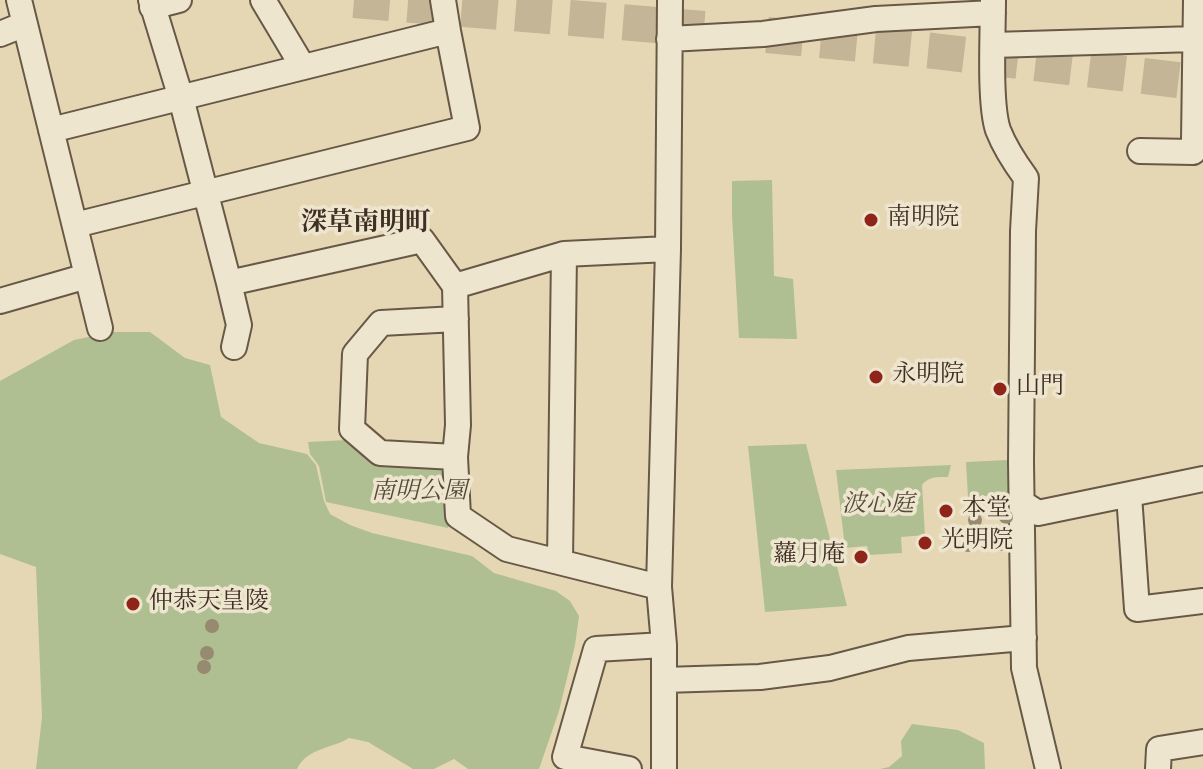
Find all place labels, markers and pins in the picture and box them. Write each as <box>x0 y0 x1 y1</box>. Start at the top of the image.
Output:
place label: 南明院 <box>887 206 959 234</box>
marker: 南明院 <box>862 211 880 229</box>
place label: 永明院 <box>892 363 964 391</box>
marker: 永明院 <box>867 368 885 386</box>
place label: 山門 <box>1016 375 1064 403</box>
marker: 山門 <box>991 380 1009 398</box>
place label: 本堂 <box>962 497 1010 525</box>
marker: 本堂 <box>937 502 955 520</box>
place label: 光明院 <box>941 529 1013 557</box>
marker: 光明院 <box>916 534 934 552</box>
place label: 蘿月庵 <box>773 543 845 571</box>
marker: 蘿月庵 <box>852 548 870 566</box>
place label: 仲恭天皇陵 <box>149 590 269 618</box>
marker: 仲恭天皇陵 <box>124 595 142 613</box>

